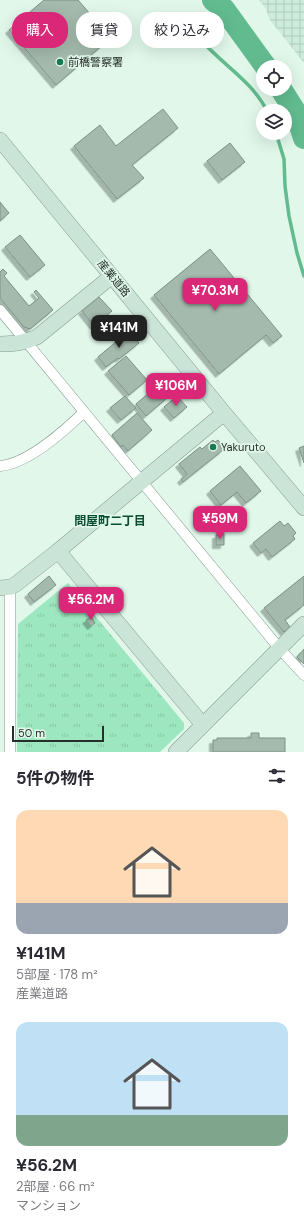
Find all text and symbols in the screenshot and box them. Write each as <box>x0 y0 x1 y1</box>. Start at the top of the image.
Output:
chip: 購入 <box>12 12 68 48</box>
chip: 賃貸 <box>76 12 132 48</box>
chip: 絞り込み <box>140 12 224 48</box>
place label: 前橋警察署 <box>68 55 123 69</box>
marker: 前橋警察署 <box>55 57 65 67</box>
map controls <box>256 60 292 140</box>
button: locate <box>256 60 292 96</box>
button: layers <box>256 104 292 140</box>
street label: 産業道路 <box>95 256 133 300</box>
pin: ¥70.3M <box>182 278 248 312</box>
text: ¥70.3M <box>192 282 238 299</box>
pin: ¥141M <box>91 315 147 349</box>
text: ¥141M <box>100 319 138 336</box>
pin: ¥106M <box>148 373 204 407</box>
text: ¥106M <box>155 377 197 394</box>
place label: Yakuruto <box>221 440 265 454</box>
marker: Yakuruto <box>208 442 218 452</box>
pin: ¥59M <box>196 506 244 540</box>
text: ¥59M <box>202 510 238 527</box>
district label: 問屋町二丁目 <box>74 513 146 529</box>
pin: ¥56.2M <box>58 587 124 621</box>
text: ¥56.2M <box>68 591 114 608</box>
scale bar <box>12 724 104 743</box>
text: 50 m <box>18 726 45 740</box>
icon: filters <box>266 765 288 787</box>
text: 5件の物件 <box>16 767 95 789</box>
icon: home <box>116 836 188 908</box>
text: ¥141M <box>16 942 66 964</box>
text: 5部屋 · 178 m² <box>16 966 97 983</box>
text: 産業道路 <box>16 985 68 1002</box>
icon: home <box>116 1048 188 1120</box>
text: ¥56.2M <box>16 1154 77 1176</box>
text: 2部屋 · 66 m² <box>16 1178 95 1195</box>
text: マンション <box>16 1197 81 1214</box>

